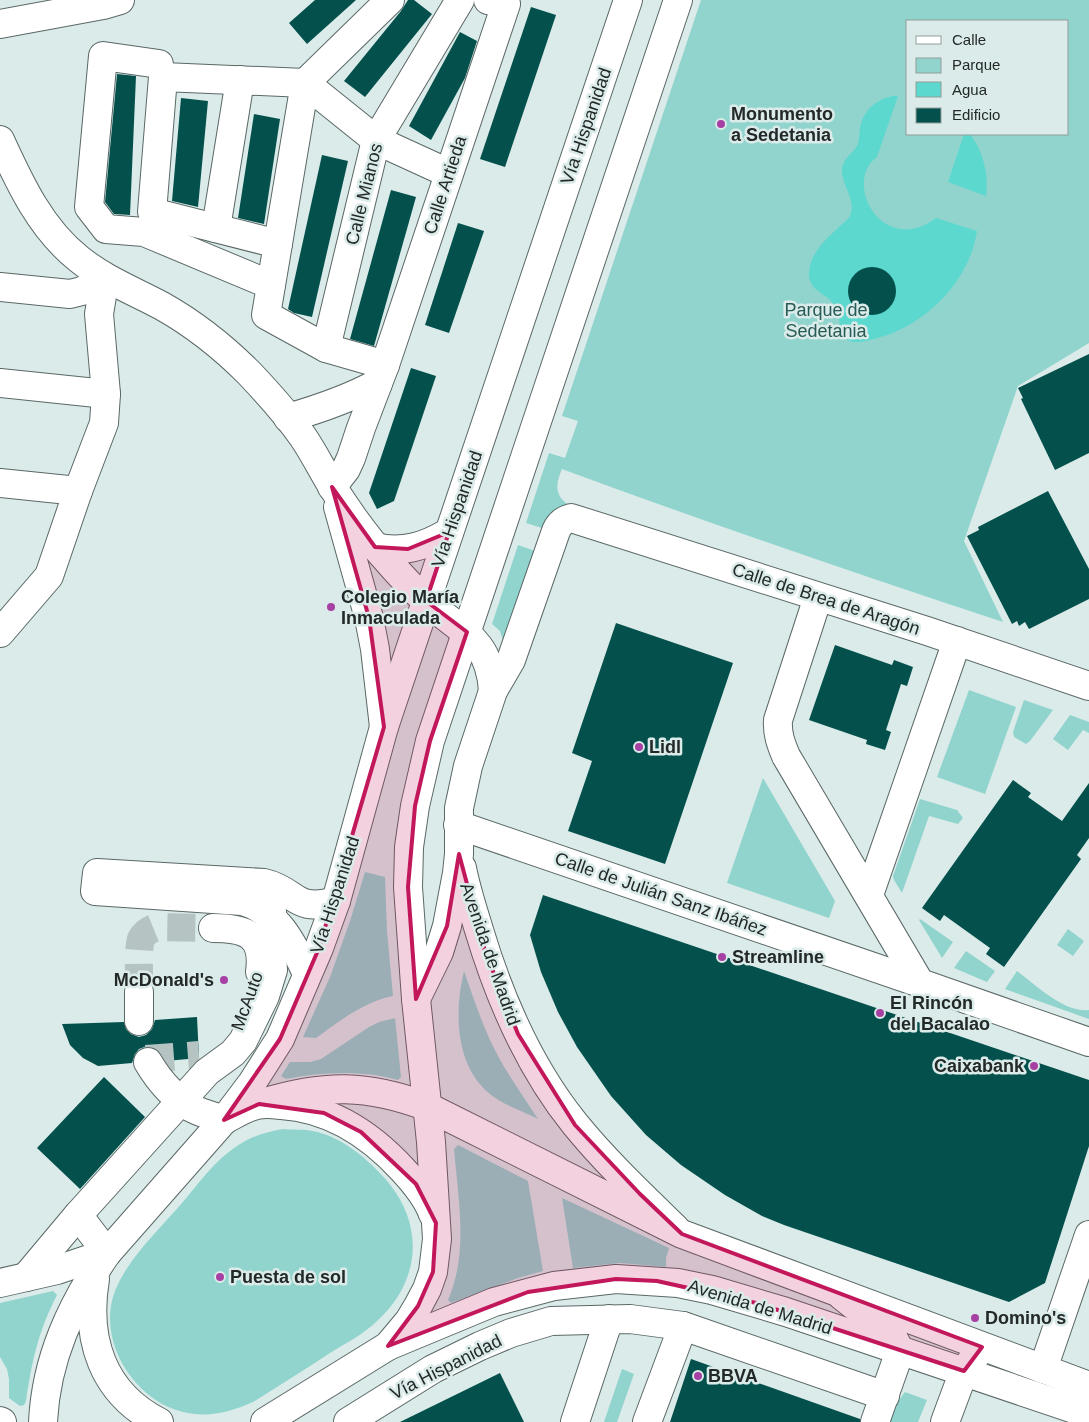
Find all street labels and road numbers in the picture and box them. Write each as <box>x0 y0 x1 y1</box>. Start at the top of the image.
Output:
street label: Vía Hispanidad <box>557 65 615 187</box>
street label: Calle Artieda <box>420 132 471 237</box>
street label: Calle Mianos <box>342 141 386 247</box>
street label: Vía Hispanidad <box>428 448 486 570</box>
street label: Calle de Brea de Aragón <box>730 559 922 639</box>
street label: Vía Hispanidad <box>307 834 363 956</box>
street label: Calle de Julián Sanz Ibáñez <box>552 848 770 940</box>
street label: Avenida de Madrid <box>456 880 524 1028</box>
street label: McAuto <box>227 969 267 1033</box>
street label: Avenida de Madrid <box>685 1276 835 1338</box>
street label: Vía Hispanidad <box>387 1330 505 1404</box>

